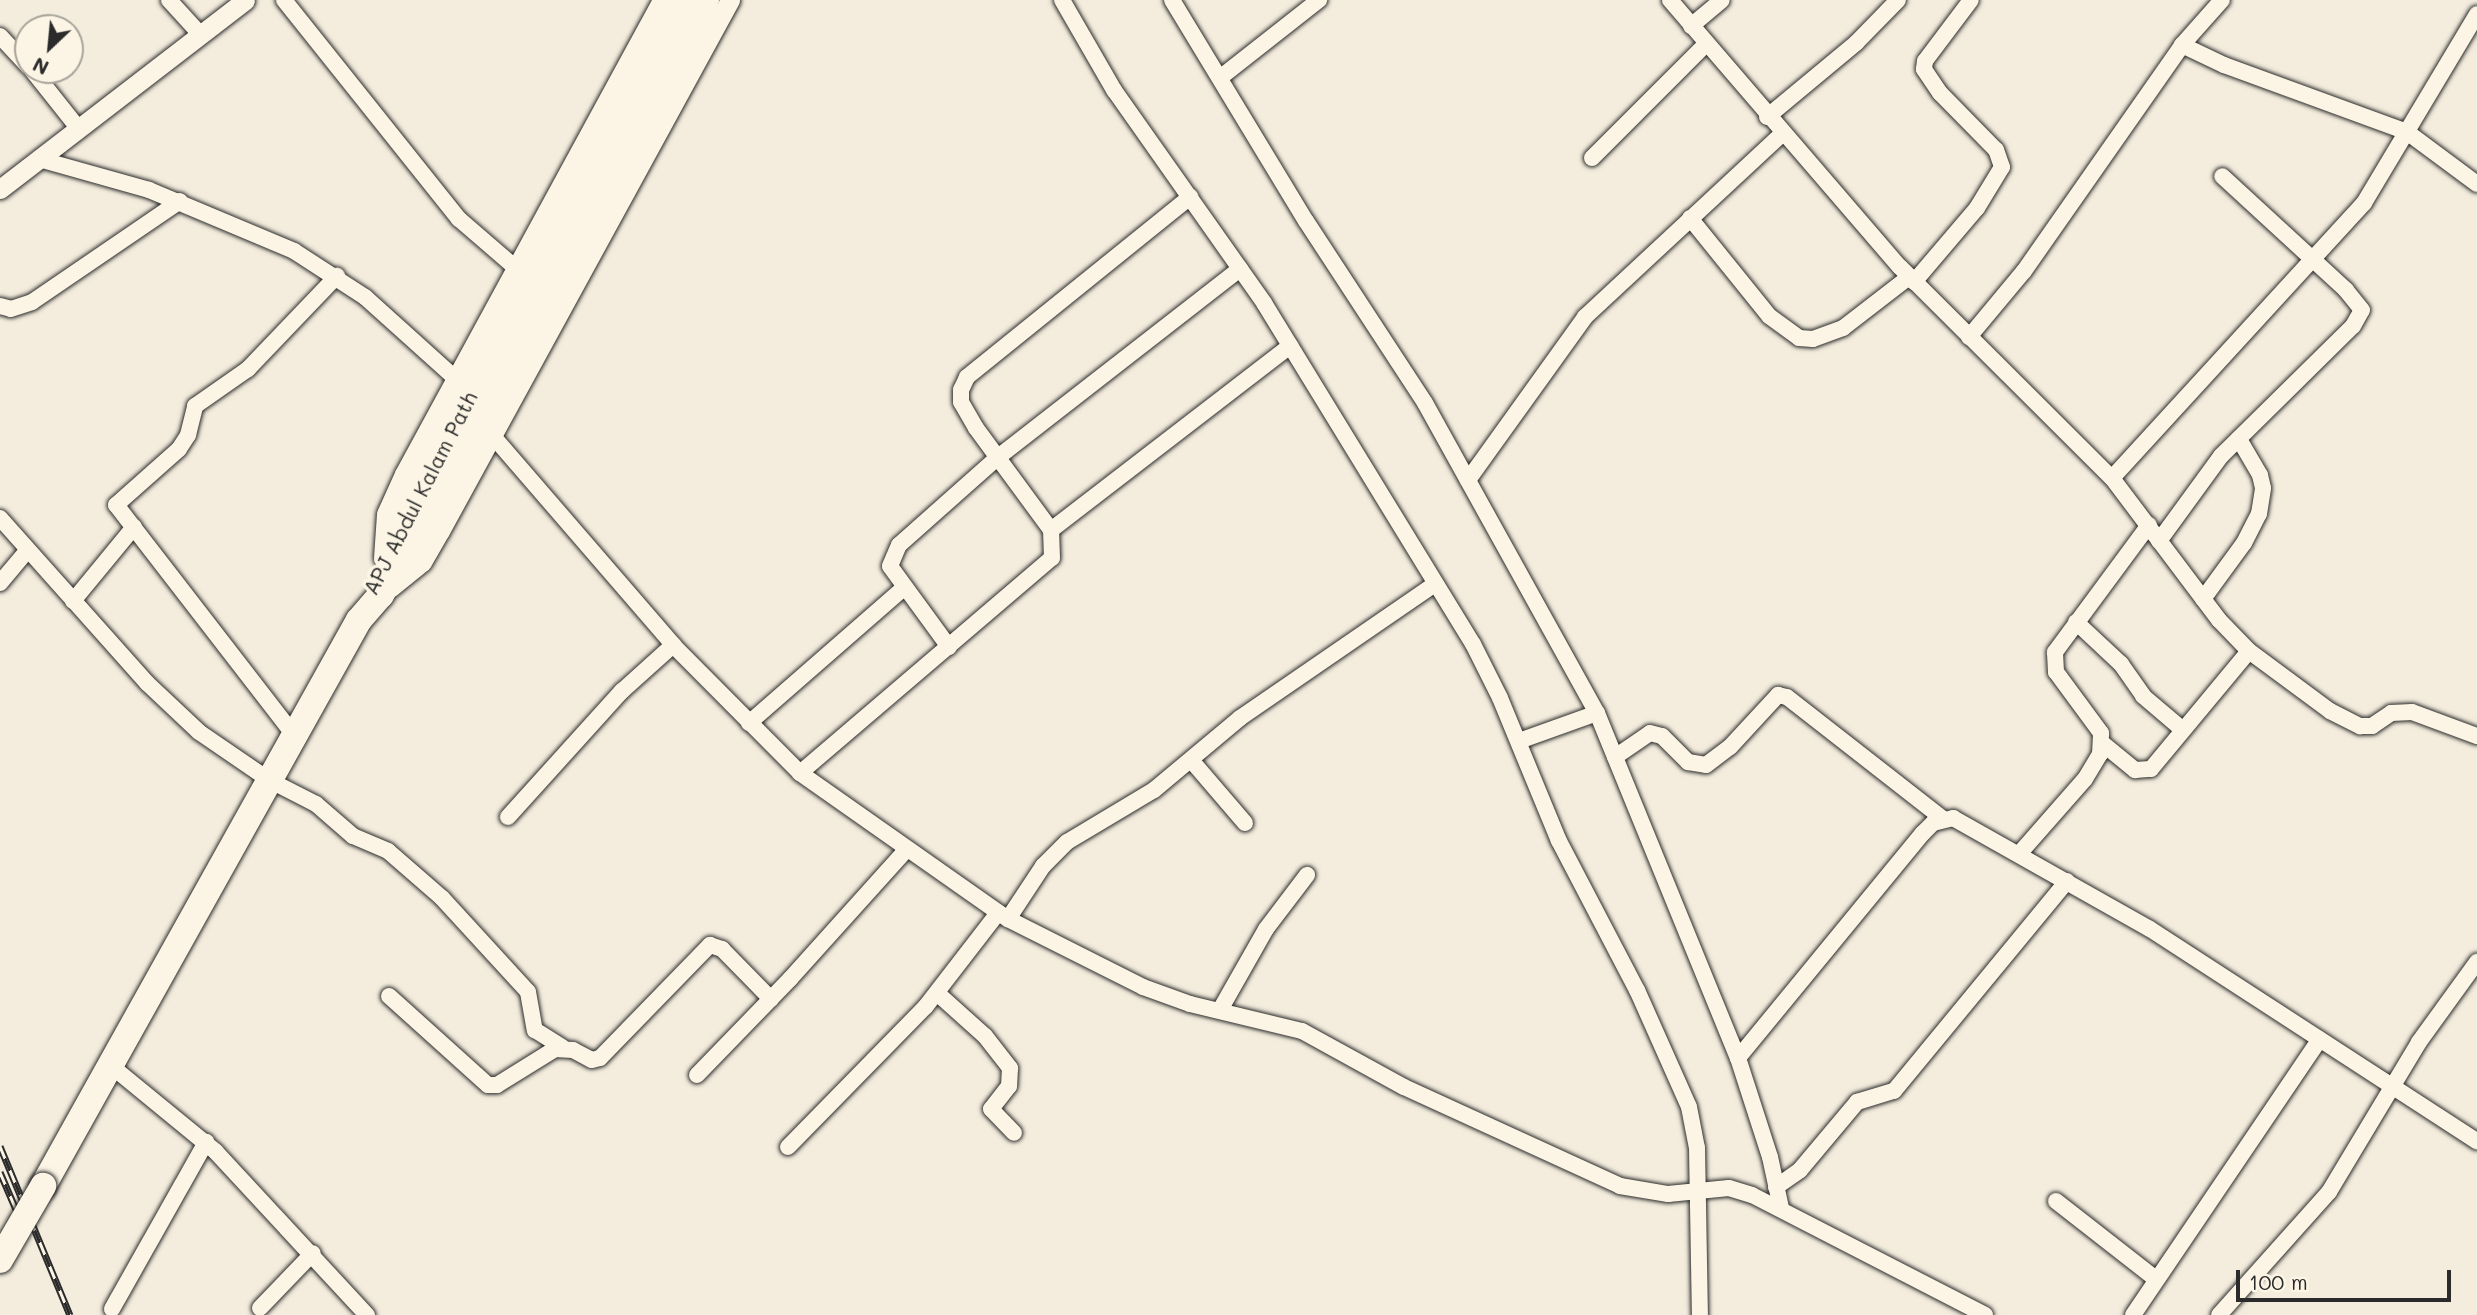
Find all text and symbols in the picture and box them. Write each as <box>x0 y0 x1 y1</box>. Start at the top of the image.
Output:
north arrow <box>14 14 84 84</box>
text: N <box>28 52 52 81</box>
street label: APJ Abdul Kalam Path <box>358 387 482 599</box>
scale bar <box>2239 1256 2454 1300</box>
text: 100 m <box>2249 1268 2308 1295</box>

